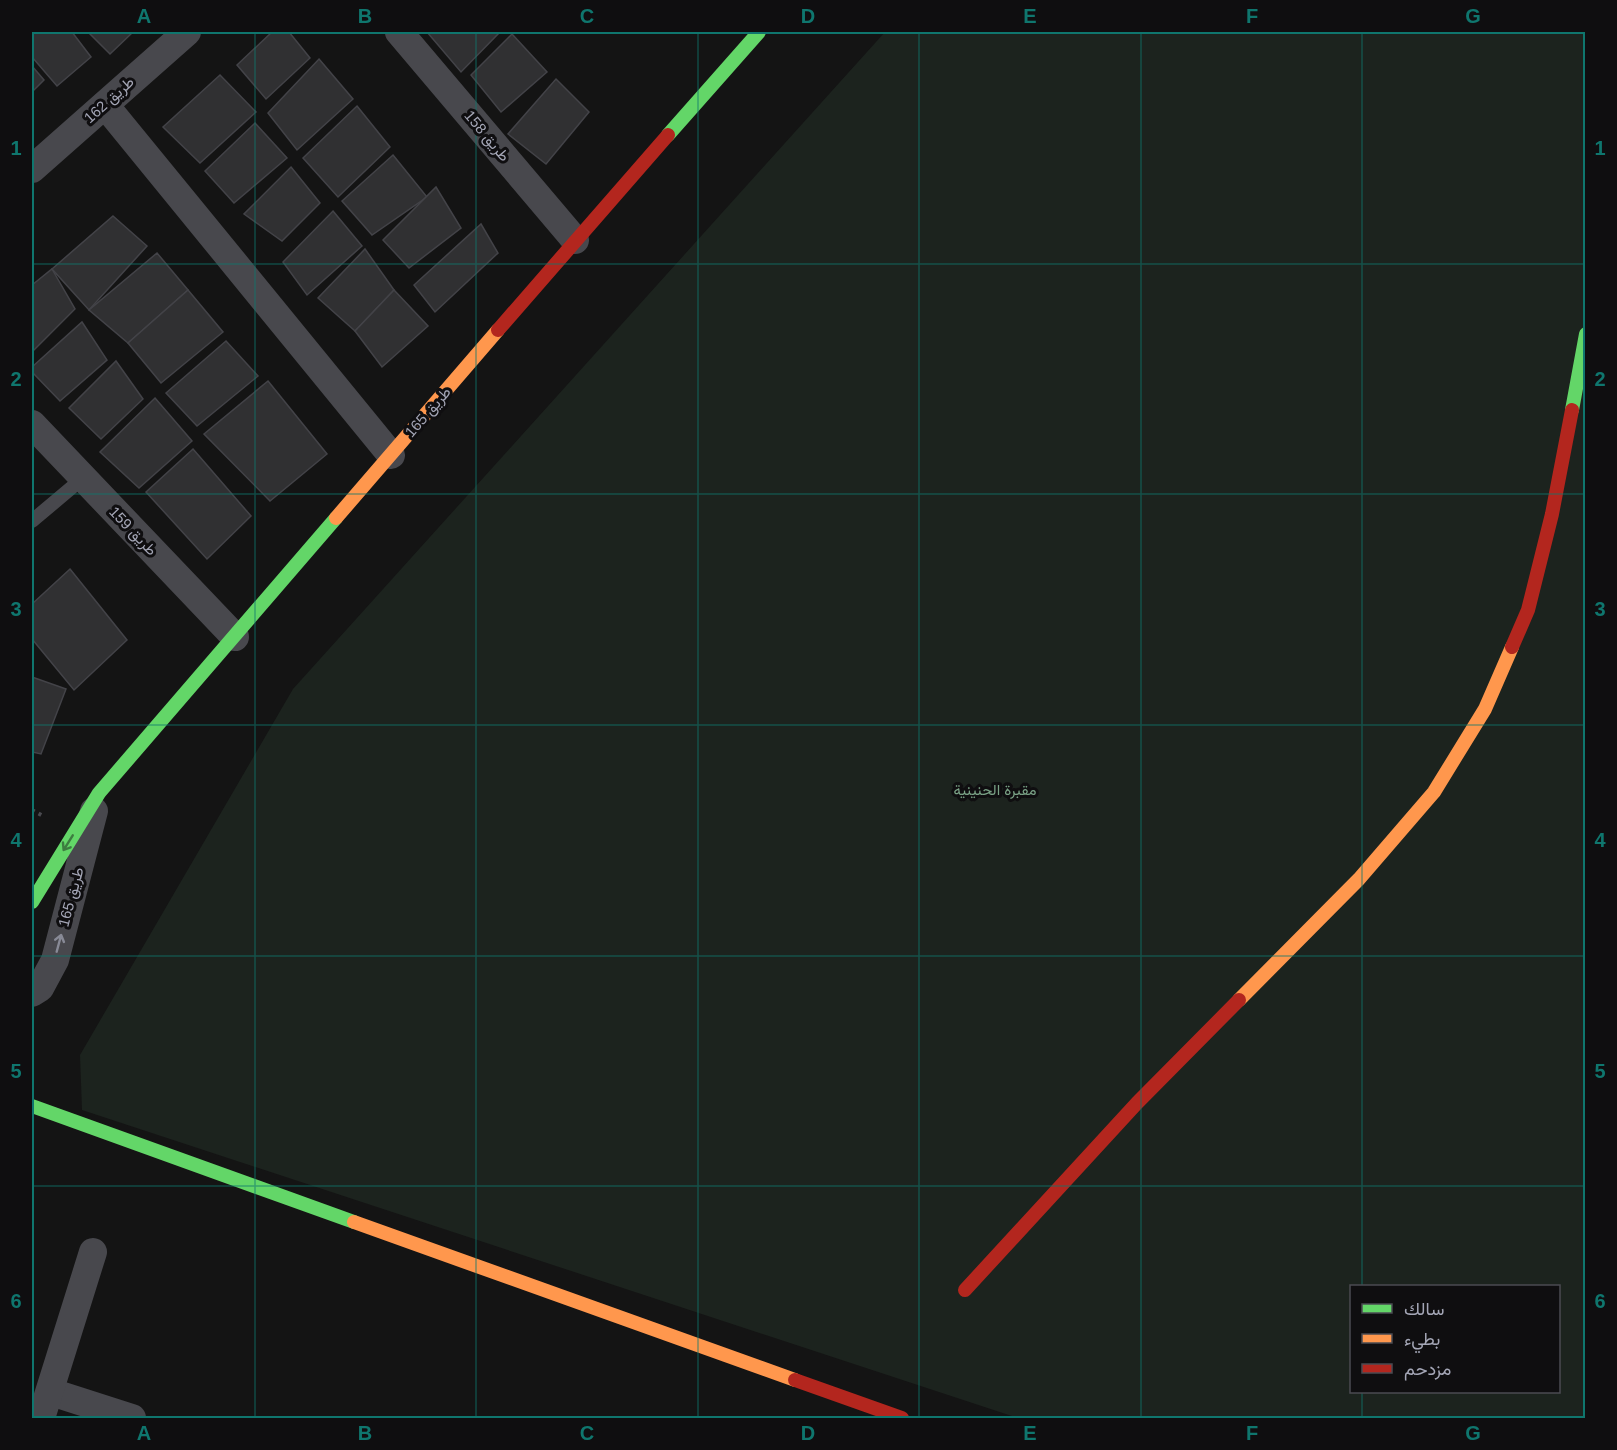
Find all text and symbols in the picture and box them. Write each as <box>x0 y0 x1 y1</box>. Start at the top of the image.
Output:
text: A <box>137 5 151 27</box>
text: B <box>358 5 372 27</box>
text: C <box>580 5 594 27</box>
text: D <box>801 5 815 27</box>
text: E <box>1023 5 1037 27</box>
text: F <box>1246 5 1258 27</box>
text: G <box>1465 5 1481 27</box>
street label: طريق 162 <box>80 73 139 128</box>
street label: طريق 158 <box>460 107 514 166</box>
text: 1 <box>10 137 22 159</box>
text: 1 <box>1594 137 1606 159</box>
text: 2 <box>10 368 22 390</box>
text: 2 <box>1594 368 1606 390</box>
street label: طريق 165 <box>401 383 456 442</box>
street label: طريق 159 <box>105 503 161 560</box>
text: 3 <box>10 598 22 620</box>
text: 3 <box>1594 598 1606 620</box>
park label: مقبرة الحنينية <box>953 781 1037 799</box>
text: 4 <box>10 829 22 851</box>
text: 4 <box>1594 829 1606 851</box>
one-way arrow <box>62 834 74 851</box>
street label: طريق 165 <box>54 865 89 929</box>
one-way arrow <box>54 934 65 953</box>
text: 5 <box>10 1060 22 1082</box>
text: 5 <box>1594 1060 1606 1082</box>
legend <box>1350 1285 1560 1393</box>
text: 6 <box>10 1290 22 1312</box>
text: 6 <box>1594 1290 1606 1312</box>
text: سالك <box>1404 1299 1444 1319</box>
text: بطيء <box>1404 1329 1440 1354</box>
text: مزدحم <box>1404 1359 1451 1381</box>
text: A <box>137 1422 151 1444</box>
text: B <box>358 1422 372 1444</box>
text: C <box>580 1422 594 1444</box>
text: D <box>801 1422 815 1444</box>
text: E <box>1023 1422 1037 1444</box>
text: F <box>1246 1422 1258 1444</box>
text: G <box>1465 1422 1481 1444</box>

